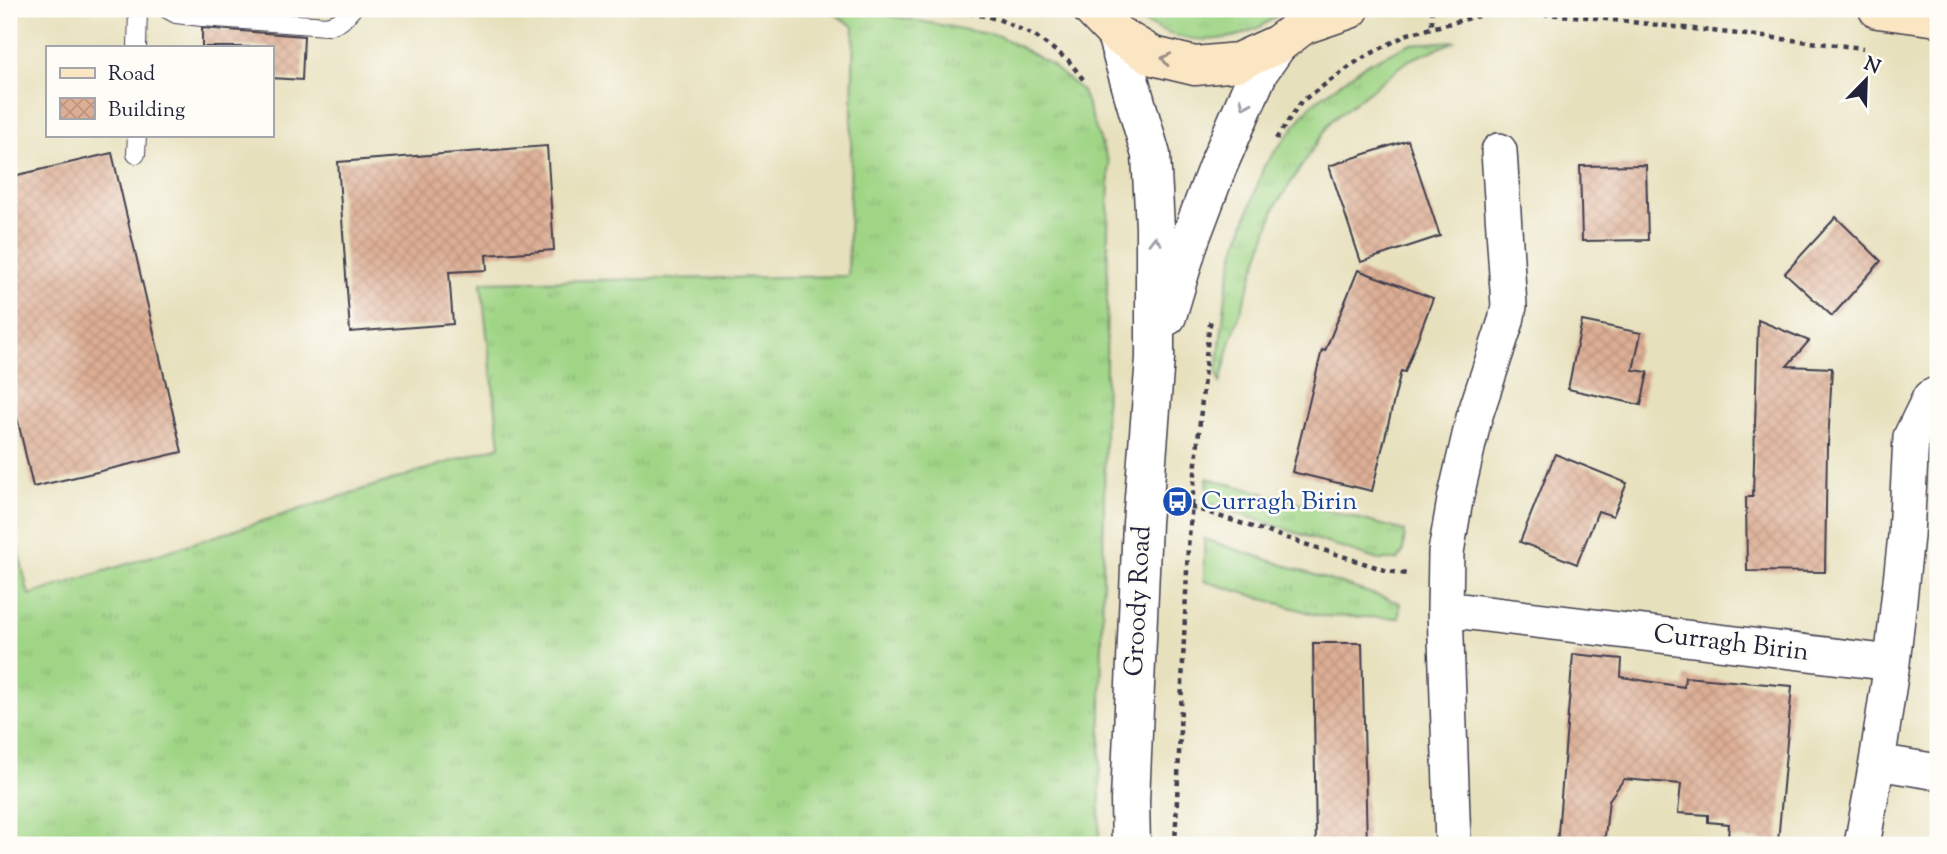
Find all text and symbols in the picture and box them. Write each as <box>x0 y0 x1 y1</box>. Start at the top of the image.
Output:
legend <box>46 46 273 136</box>
north arrow <box>1832 46 1902 116</box>
text: N <box>1859 51 1884 82</box>
one-way arrow <box>1160 53 1172 67</box>
text: Road <box>108 60 155 90</box>
text: Building <box>108 96 185 126</box>
one-way arrow <box>1239 96 1253 109</box>
one-way arrow <box>1147 235 1163 245</box>
place label: Curragh Birin <box>1201 484 1357 521</box>
bus stop icon: Curragh Birin <box>1161 485 1195 519</box>
street label: Groody Road <box>1117 524 1161 677</box>
street label: Curragh Birin <box>1651 616 1811 672</box>

